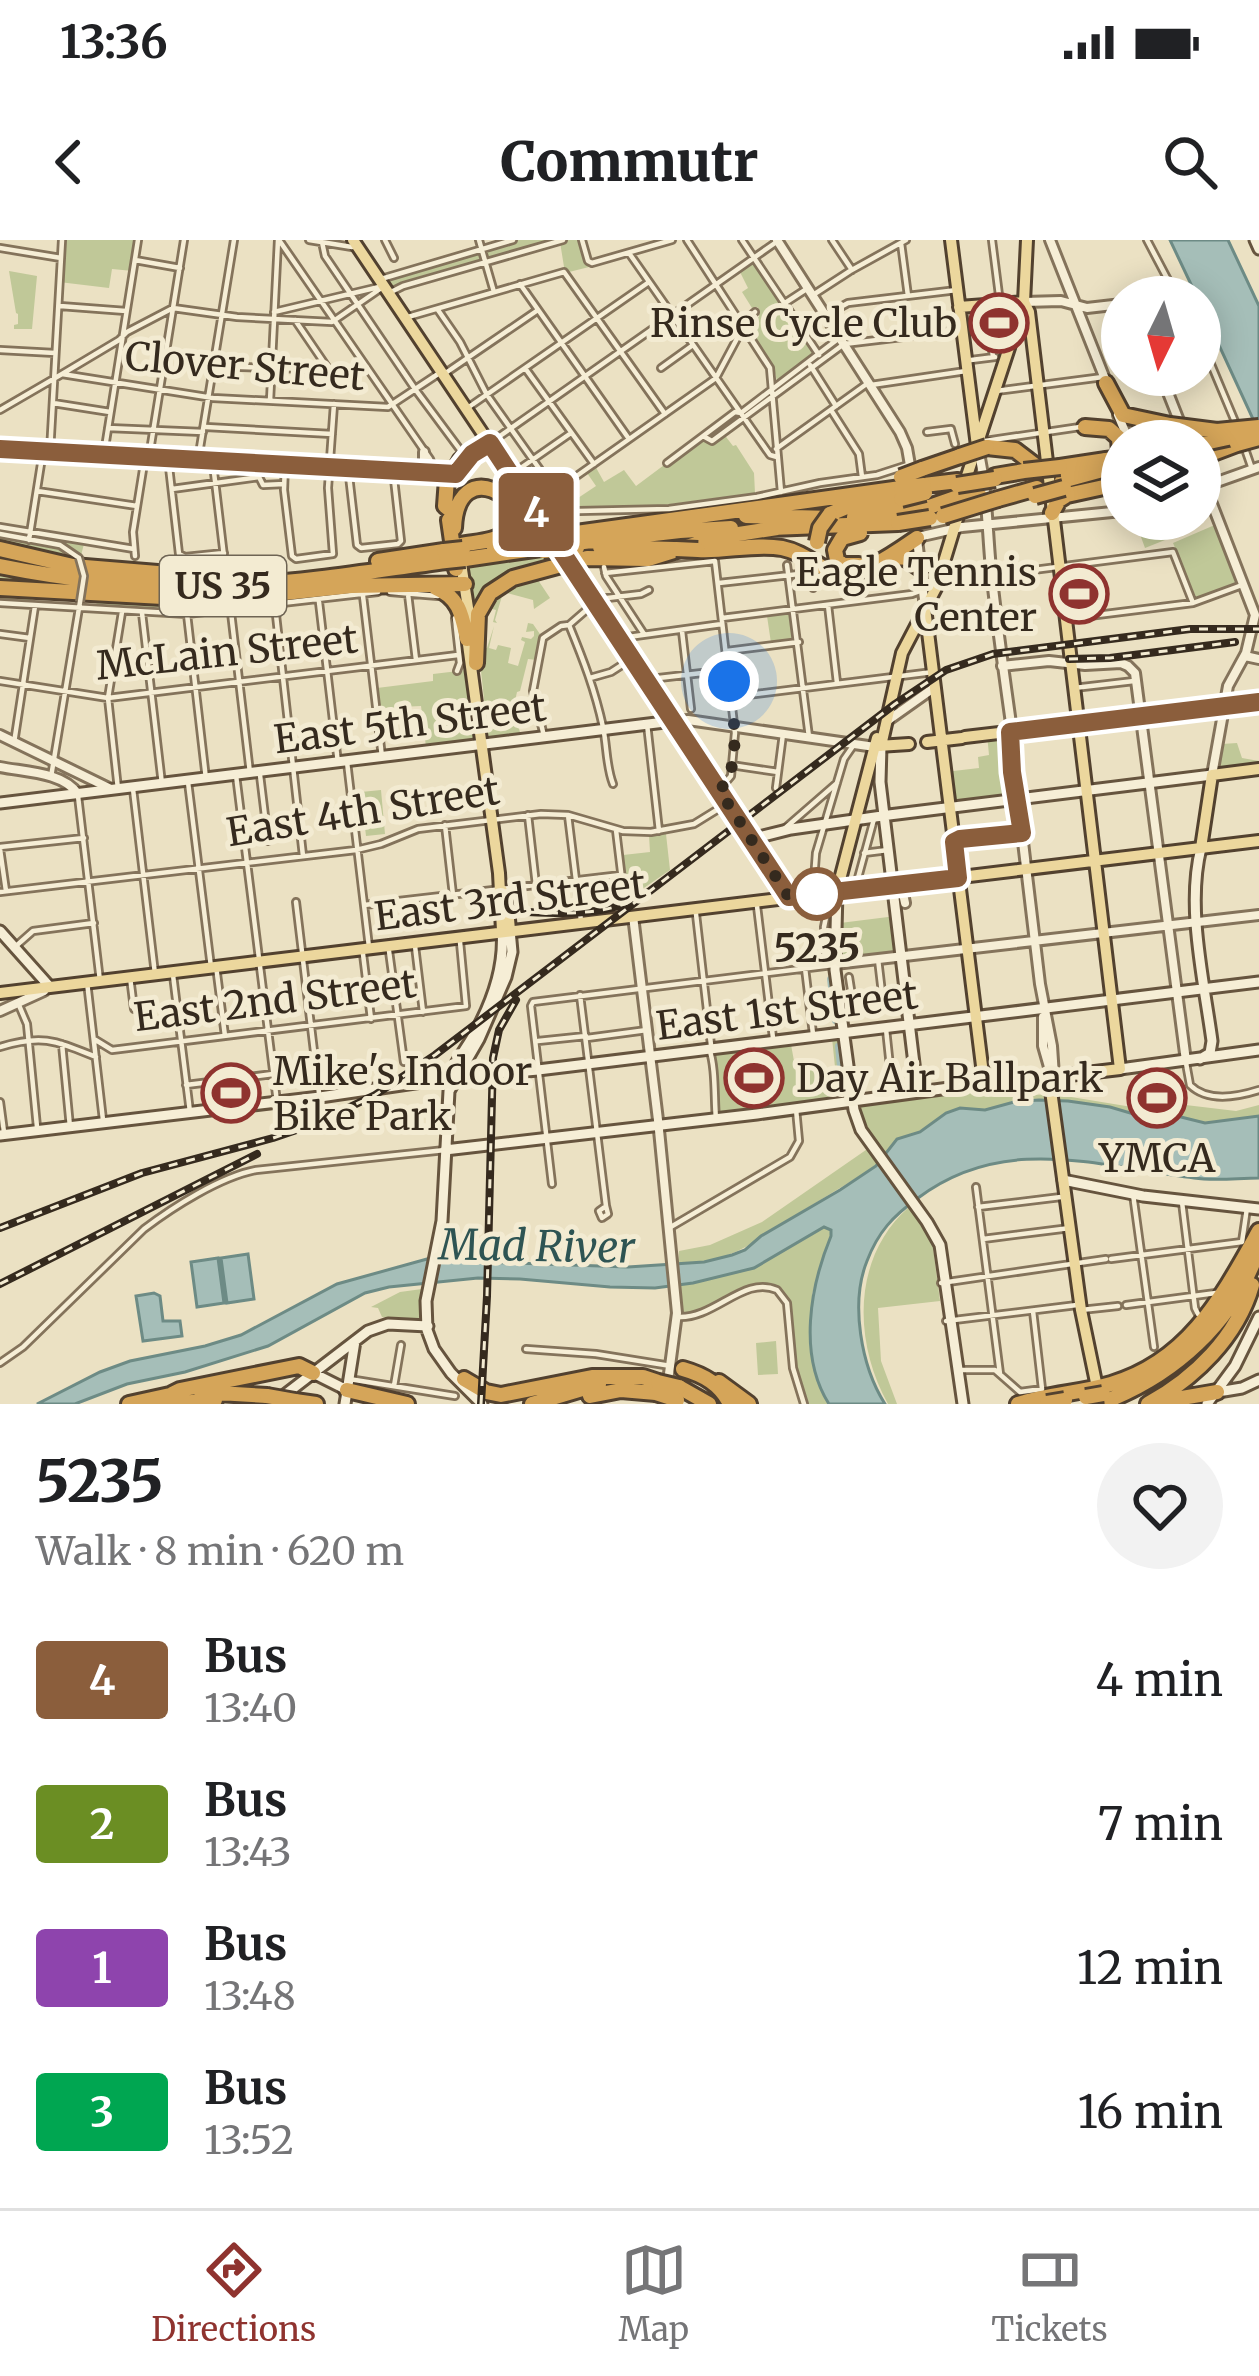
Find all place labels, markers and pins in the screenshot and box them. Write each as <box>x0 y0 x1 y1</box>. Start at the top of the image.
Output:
sports icon: Rinse Cycle Club <box>968 292 1030 354</box>
place label: Rinse Cycle Club <box>650 299 957 348</box>
place label: Eagle Tennis Center <box>795 548 1037 642</box>
sports icon: Eagle Tennis Center <box>1048 563 1110 625</box>
marker: 5235 <box>792 869 842 919</box>
place label: 5235 <box>774 924 860 973</box>
place label: Mike's Indoor Bike Park <box>273 1047 532 1141</box>
sports icon: Day Air Ballpark <box>723 1047 785 1109</box>
place label: Day Air Ballpark <box>796 1054 1103 1103</box>
sports icon: Mike's Indoor Bike Park <box>200 1062 262 1124</box>
sports icon: YMCA <box>1126 1067 1188 1129</box>
place label: YMCA <box>1098 1134 1216 1183</box>

